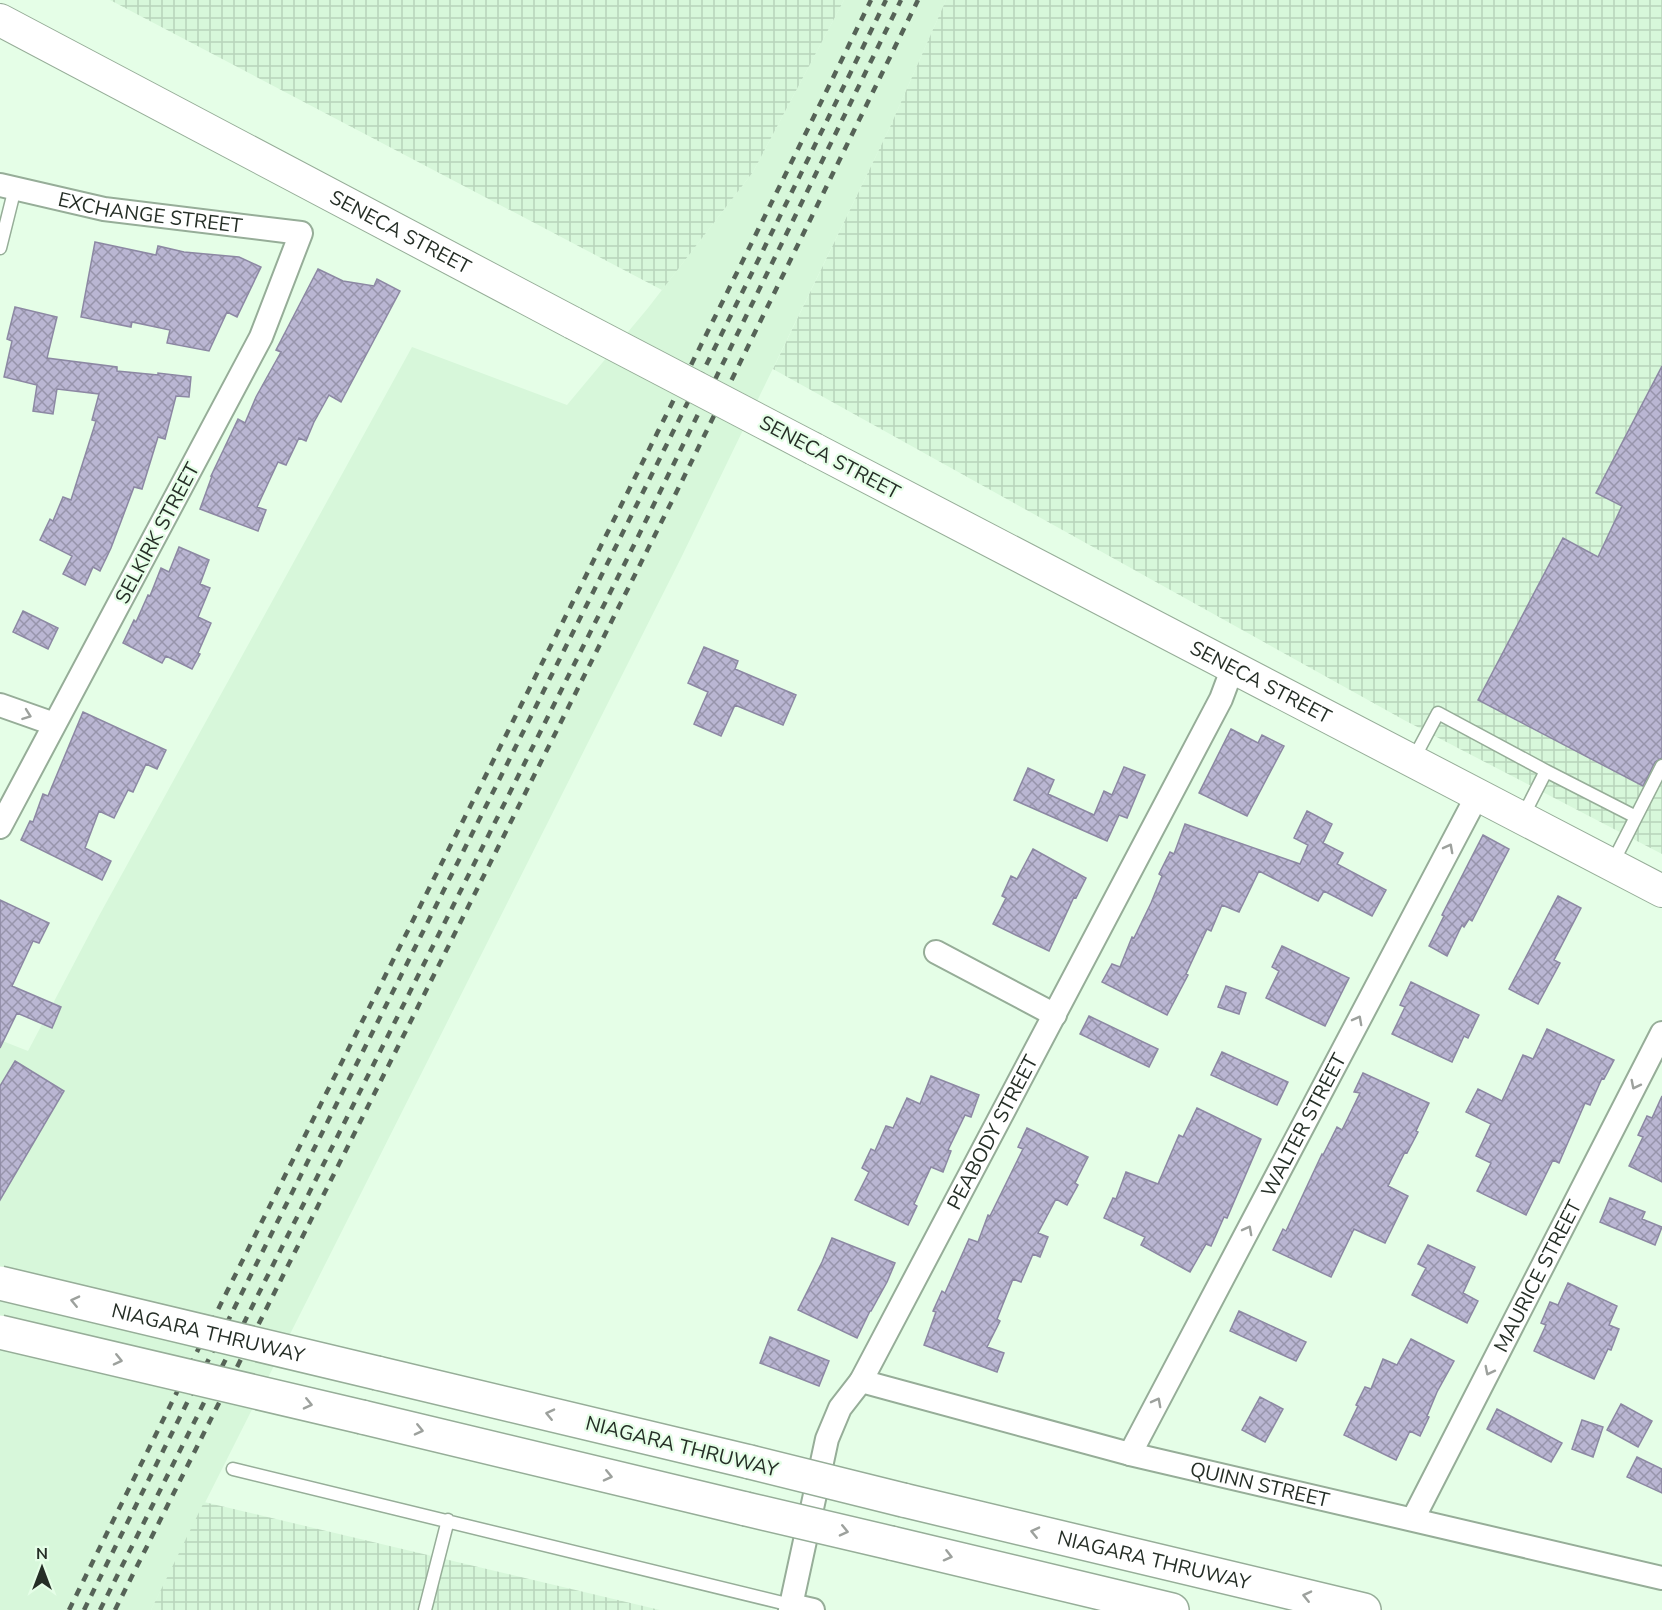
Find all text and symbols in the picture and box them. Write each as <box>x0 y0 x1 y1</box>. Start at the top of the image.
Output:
street label: SENECA STREET <box>325 184 475 281</box>
street label: EXCHANGE STREET <box>55 186 244 240</box>
street label: SENECA STREET <box>755 409 905 506</box>
street label: SELKIRK STREET <box>109 458 206 608</box>
street label: SENECA STREET <box>1185 634 1336 730</box>
one-way arrow <box>21 707 32 720</box>
one-way arrow <box>1442 843 1453 854</box>
one-way arrow <box>1351 1016 1363 1027</box>
street label: WALTER STREET <box>1255 1049 1353 1202</box>
street label: PEABODY STREET <box>941 1051 1045 1215</box>
one-way arrow <box>1631 1079 1643 1090</box>
street label: MAURICE STREET <box>1488 1196 1588 1357</box>
one-way arrow <box>1241 1226 1252 1236</box>
one-way arrow <box>70 1295 80 1308</box>
street label: NIAGARA THRUWAY <box>109 1297 308 1370</box>
one-way arrow <box>113 1352 123 1365</box>
one-way arrow <box>1485 1364 1496 1375</box>
one-way arrow <box>303 1397 313 1410</box>
one-way arrow <box>1150 1398 1161 1409</box>
one-way arrow <box>545 1409 555 1422</box>
street label: NIAGARA THRUWAY <box>583 1409 782 1484</box>
one-way arrow <box>413 1423 423 1436</box>
street label: QUINN STREET <box>1187 1455 1332 1514</box>
one-way arrow <box>603 1468 613 1481</box>
one-way arrow <box>839 1524 849 1537</box>
street label: NIAGARA THRUWAY <box>1055 1524 1254 1597</box>
one-way arrow <box>1030 1526 1040 1539</box>
north arrow <box>12 1538 72 1598</box>
text: N <box>36 1543 48 1565</box>
one-way arrow <box>943 1549 953 1562</box>
one-way arrow <box>1302 1591 1312 1604</box>

